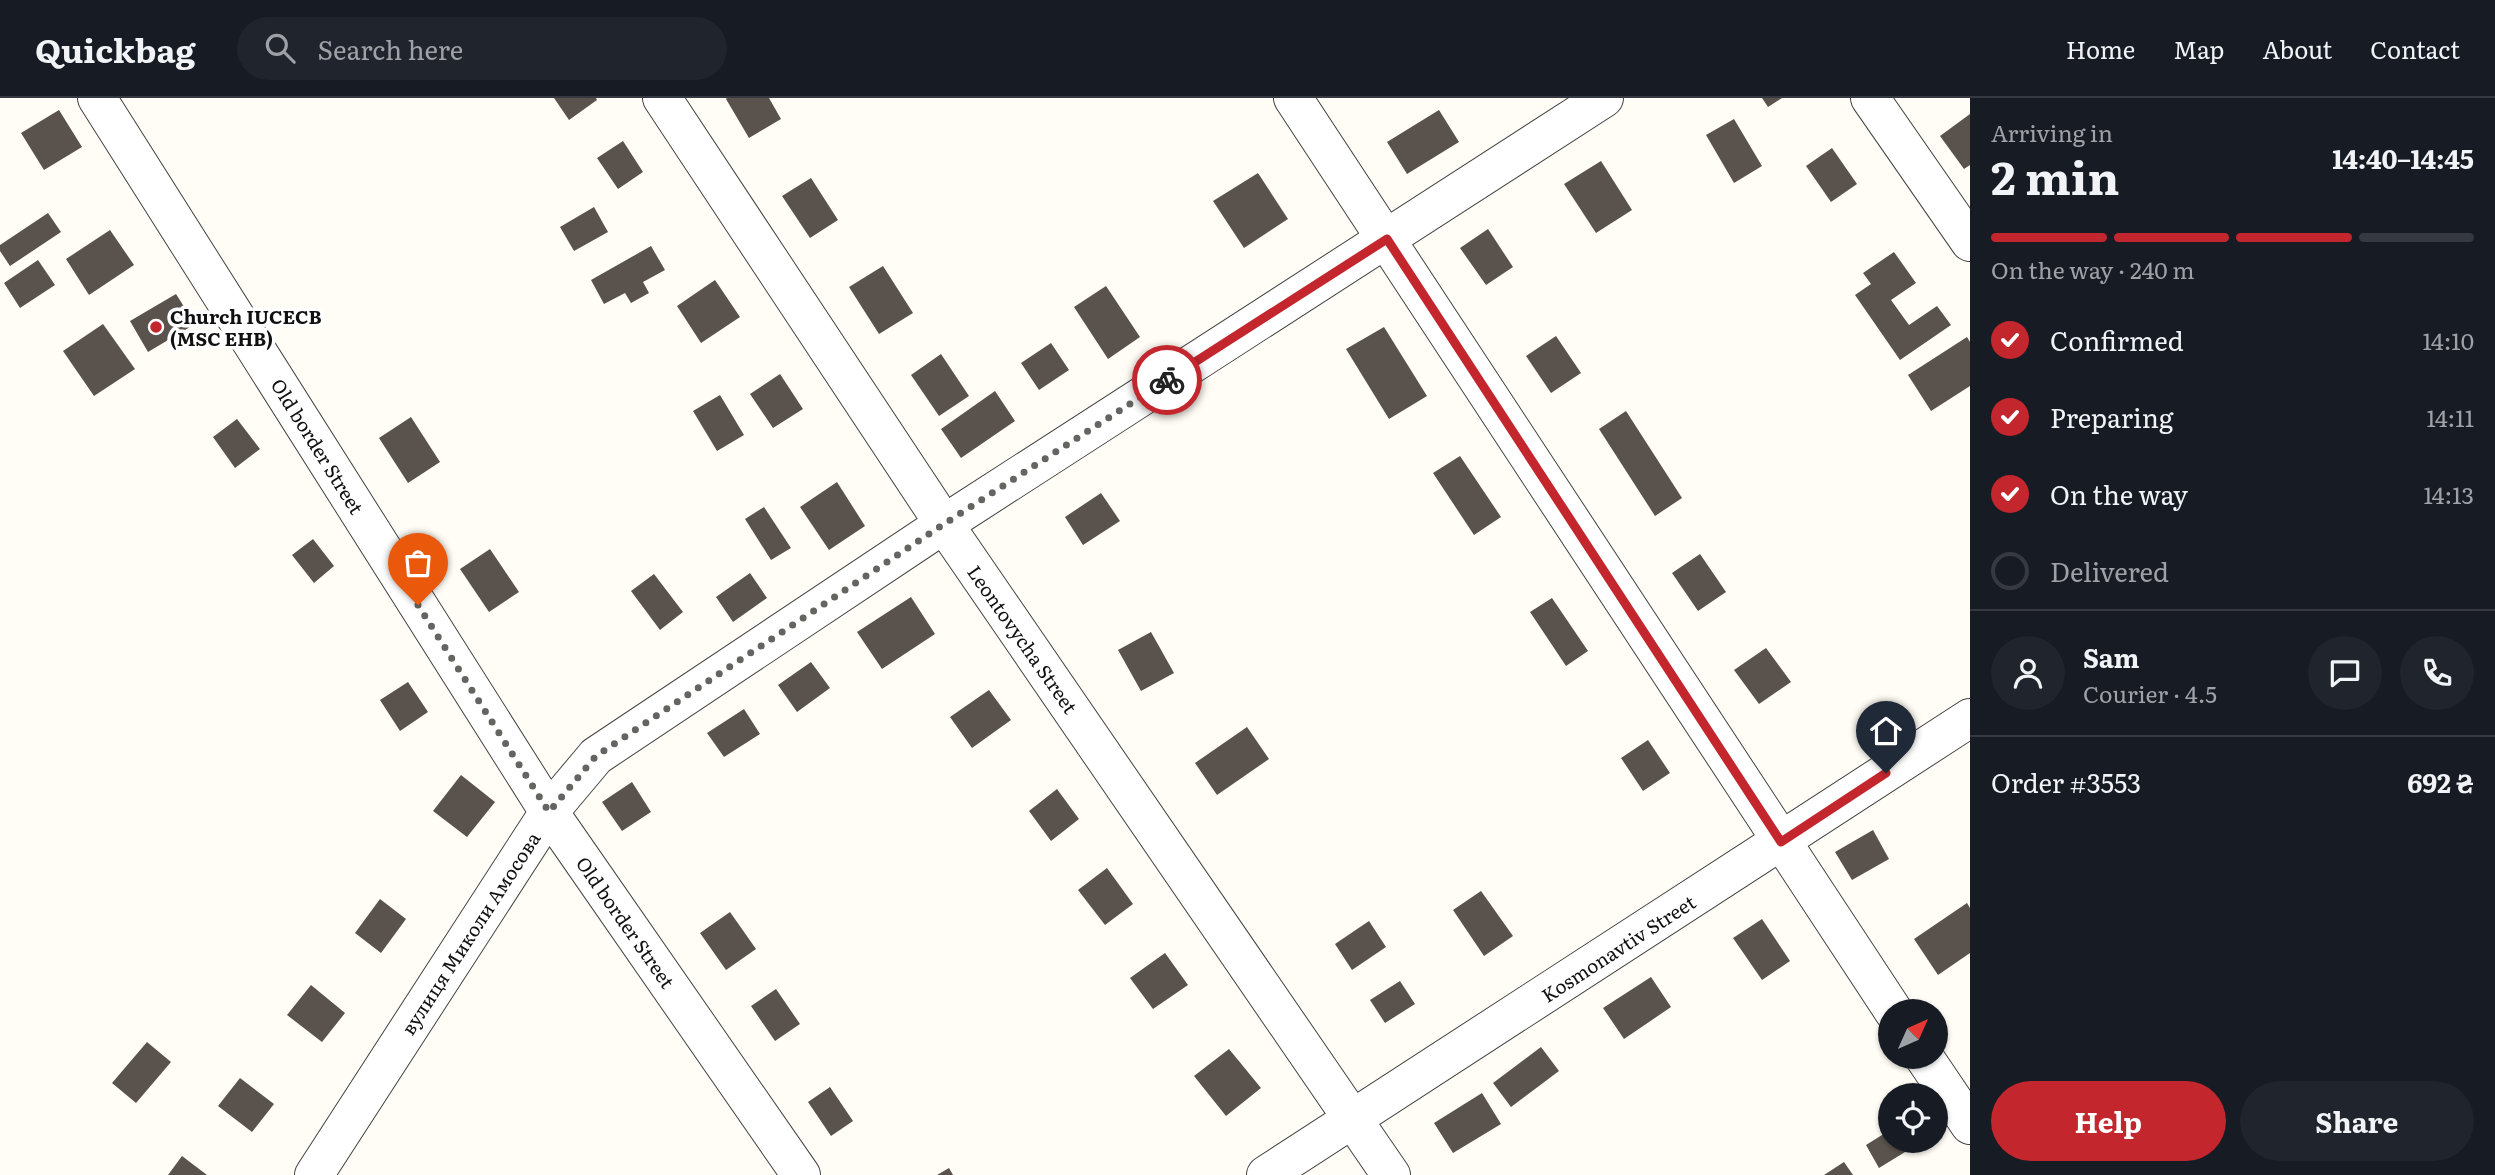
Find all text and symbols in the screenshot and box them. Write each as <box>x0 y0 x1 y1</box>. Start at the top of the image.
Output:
search box <box>237 17 727 80</box>
text: Quickbag <box>35 24 195 73</box>
icon: search <box>261 29 299 67</box>
text: Search here <box>317 29 463 68</box>
text: Home <box>2066 31 2135 66</box>
text: Map <box>2173 31 2224 66</box>
text: About <box>2262 31 2332 66</box>
text: Contact <box>2370 31 2460 66</box>
text: Arriving in <box>1991 115 2113 149</box>
text: 14:40–14:45 <box>2332 138 2474 177</box>
text: 2 min <box>1991 141 2120 209</box>
text: On the way · 240 m <box>1991 252 2195 286</box>
place label: Church IUCECB (MSC EHB) <box>170 302 322 352</box>
marker: Church IUCECB (MSC EHB) <box>148 319 164 335</box>
text: Confirmed <box>2050 320 2184 359</box>
icon: check <box>1991 321 2029 359</box>
text: 14:10 <box>2423 323 2474 357</box>
courier <box>1132 345 1202 415</box>
icon: bike <box>1148 361 1186 399</box>
street label: Old border Street <box>265 373 371 520</box>
text: Preparing <box>2050 397 2173 436</box>
icon: check <box>1991 398 2029 436</box>
text: 14:11 <box>2427 400 2474 434</box>
text: On the way <box>2050 474 2188 513</box>
icon: check <box>1991 475 2029 513</box>
text: 14:13 <box>2423 477 2474 511</box>
pin <box>388 533 448 605</box>
icon: bag <box>399 544 437 582</box>
text: Delivered <box>2050 551 2169 590</box>
street label: Leontovycha Street <box>961 559 1085 719</box>
button: person <box>1991 636 2065 710</box>
button: chat <box>2308 636 2382 710</box>
button: phone <box>2400 636 2474 710</box>
text: Sam <box>2083 637 2139 676</box>
text: Courier · 4.5 <box>2083 676 2217 710</box>
pin <box>1856 701 1916 773</box>
icon: home <box>1867 712 1905 750</box>
text: Order #3553 <box>1991 762 2141 801</box>
text: 692 ₴ <box>2407 762 2474 801</box>
street label: вулиця Миколи Амосова <box>394 825 547 1040</box>
street label: Old border Street <box>570 850 682 994</box>
street label: Kosmonavtiv Street <box>1535 887 1701 1008</box>
north arrow <box>1878 999 1948 1069</box>
map controls <box>1878 999 1948 1153</box>
button: Help <box>1991 1081 2226 1161</box>
button: Share <box>2240 1081 2474 1161</box>
button: locate <box>1878 1083 1948 1153</box>

